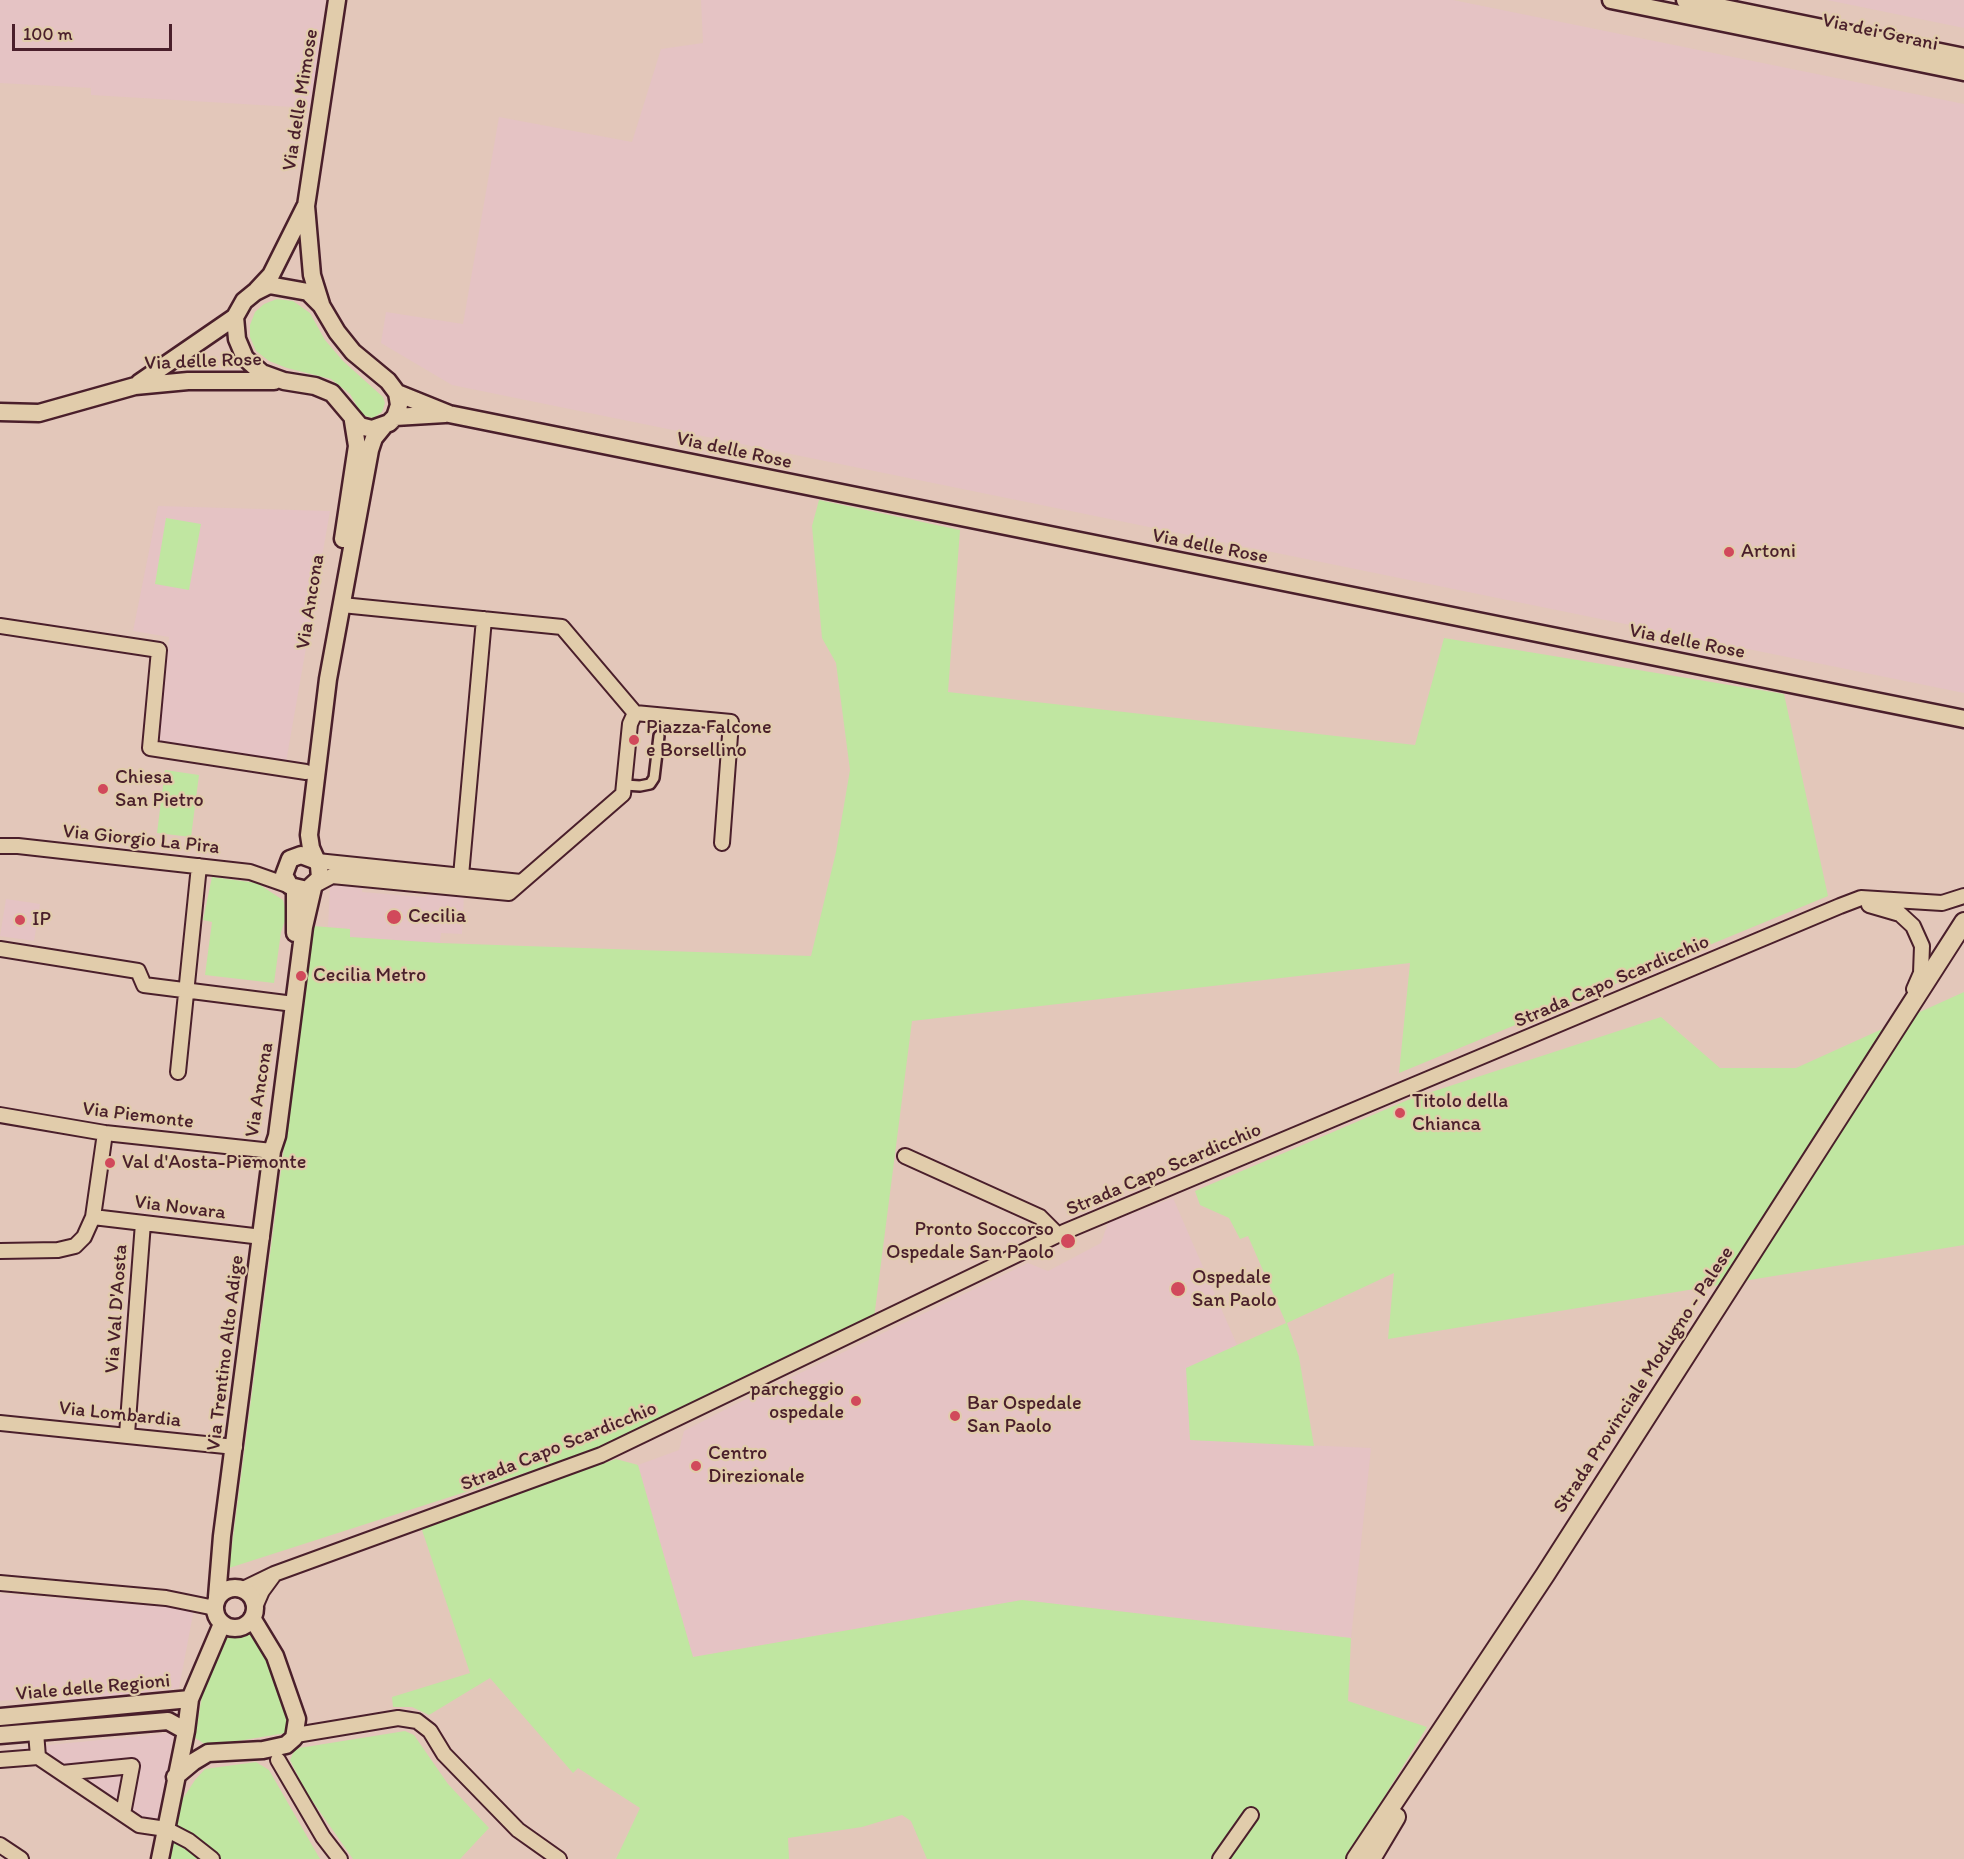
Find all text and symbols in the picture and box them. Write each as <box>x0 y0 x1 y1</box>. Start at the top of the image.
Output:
street label: Via dei Gerani <box>1820 9 1940 57</box>
scale bar <box>15 12 176 50</box>
text: 100 m <box>23 23 73 45</box>
street label: Via delle Mimose <box>278 27 324 173</box>
street label: Via delle Rose <box>144 348 262 376</box>
street label: Via delle Rose <box>674 427 794 475</box>
street label: Via delle Rose <box>1150 524 1270 570</box>
place label: Artoni <box>1741 540 1796 564</box>
marker: Artoni <box>1722 545 1736 559</box>
street label: Via Ancona <box>292 553 330 651</box>
street label: Via delle Rose <box>1627 619 1747 665</box>
place label: Piazza Falcone e Borsellino <box>646 716 772 763</box>
marker: Piazza Falcone e Borsellino <box>627 733 641 747</box>
place label: Chiesa San Pietro <box>115 766 204 813</box>
marker: Chiesa San Pietro <box>96 782 110 796</box>
street label: Via Giorgio La Pira <box>61 820 221 860</box>
place label: Cecilia <box>408 905 466 929</box>
place label: IP <box>32 908 51 932</box>
marker: Cecilia <box>385 908 403 926</box>
marker: IP <box>13 913 27 927</box>
street label: Strada Capo Scardicchio <box>1511 930 1713 1034</box>
place label: Cecilia Metro <box>313 964 426 988</box>
marker: Cecilia Metro <box>294 969 308 983</box>
street label: Via Ancona <box>241 1041 279 1139</box>
place label: Titolo della Chianca <box>1412 1090 1508 1137</box>
street label: Via Piemonte <box>81 1097 195 1135</box>
marker: Titolo della Chianca <box>1393 1106 1407 1120</box>
street label: Strada Capo Scardicchio <box>1063 1118 1265 1222</box>
place label: Val d'Aosta-Piemonte <box>122 1151 306 1175</box>
marker: Val d'Aosta-Piemonte <box>103 1156 117 1170</box>
street label: Via Novara <box>133 1190 227 1226</box>
place label: Pronto Soccorso Ospedale San Paolo <box>886 1218 1054 1265</box>
marker: Pronto Soccorso Ospedale San Paolo <box>1059 1232 1077 1250</box>
street label: Strada Provinciale Modugno - Palese <box>1549 1242 1739 1518</box>
street label: Via Val D'Aosta <box>101 1244 133 1374</box>
street label: Via Trentino Alto Adige <box>202 1254 250 1452</box>
place label: Ospedale San Paolo <box>1192 1266 1277 1313</box>
marker: Ospedale San Paolo <box>1169 1280 1187 1298</box>
place label: parcheggio ospedale <box>750 1378 844 1425</box>
place label: Bar Ospedale San Paolo <box>967 1392 1082 1439</box>
marker: parcheggio ospedale <box>849 1394 863 1408</box>
street label: Via Lombardia <box>58 1397 182 1433</box>
street label: Strada Capo Scardicchio <box>457 1397 661 1497</box>
marker: Bar Ospedale San Paolo <box>948 1409 962 1423</box>
place label: Centro Direzionale <box>708 1442 805 1489</box>
marker: Centro Direzionale <box>689 1459 703 1473</box>
street label: Viale delle Regioni <box>15 1669 171 1707</box>

